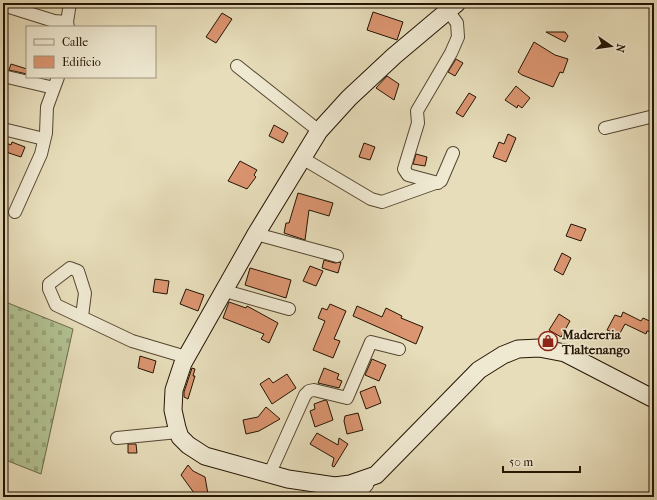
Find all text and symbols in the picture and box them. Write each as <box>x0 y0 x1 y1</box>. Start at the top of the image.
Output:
legend <box>26 26 156 78</box>
north arrow <box>591 26 631 66</box>
text: Calle <box>62 35 88 49</box>
text: N <box>613 43 628 54</box>
text: Edificio <box>62 55 101 69</box>
place label: Madereria Tlaltenango <box>561 327 630 358</box>
shop icon: Madereria Tlaltenango <box>537 330 559 352</box>
scale bar <box>503 448 580 474</box>
text: 50 m <box>509 455 533 469</box>

